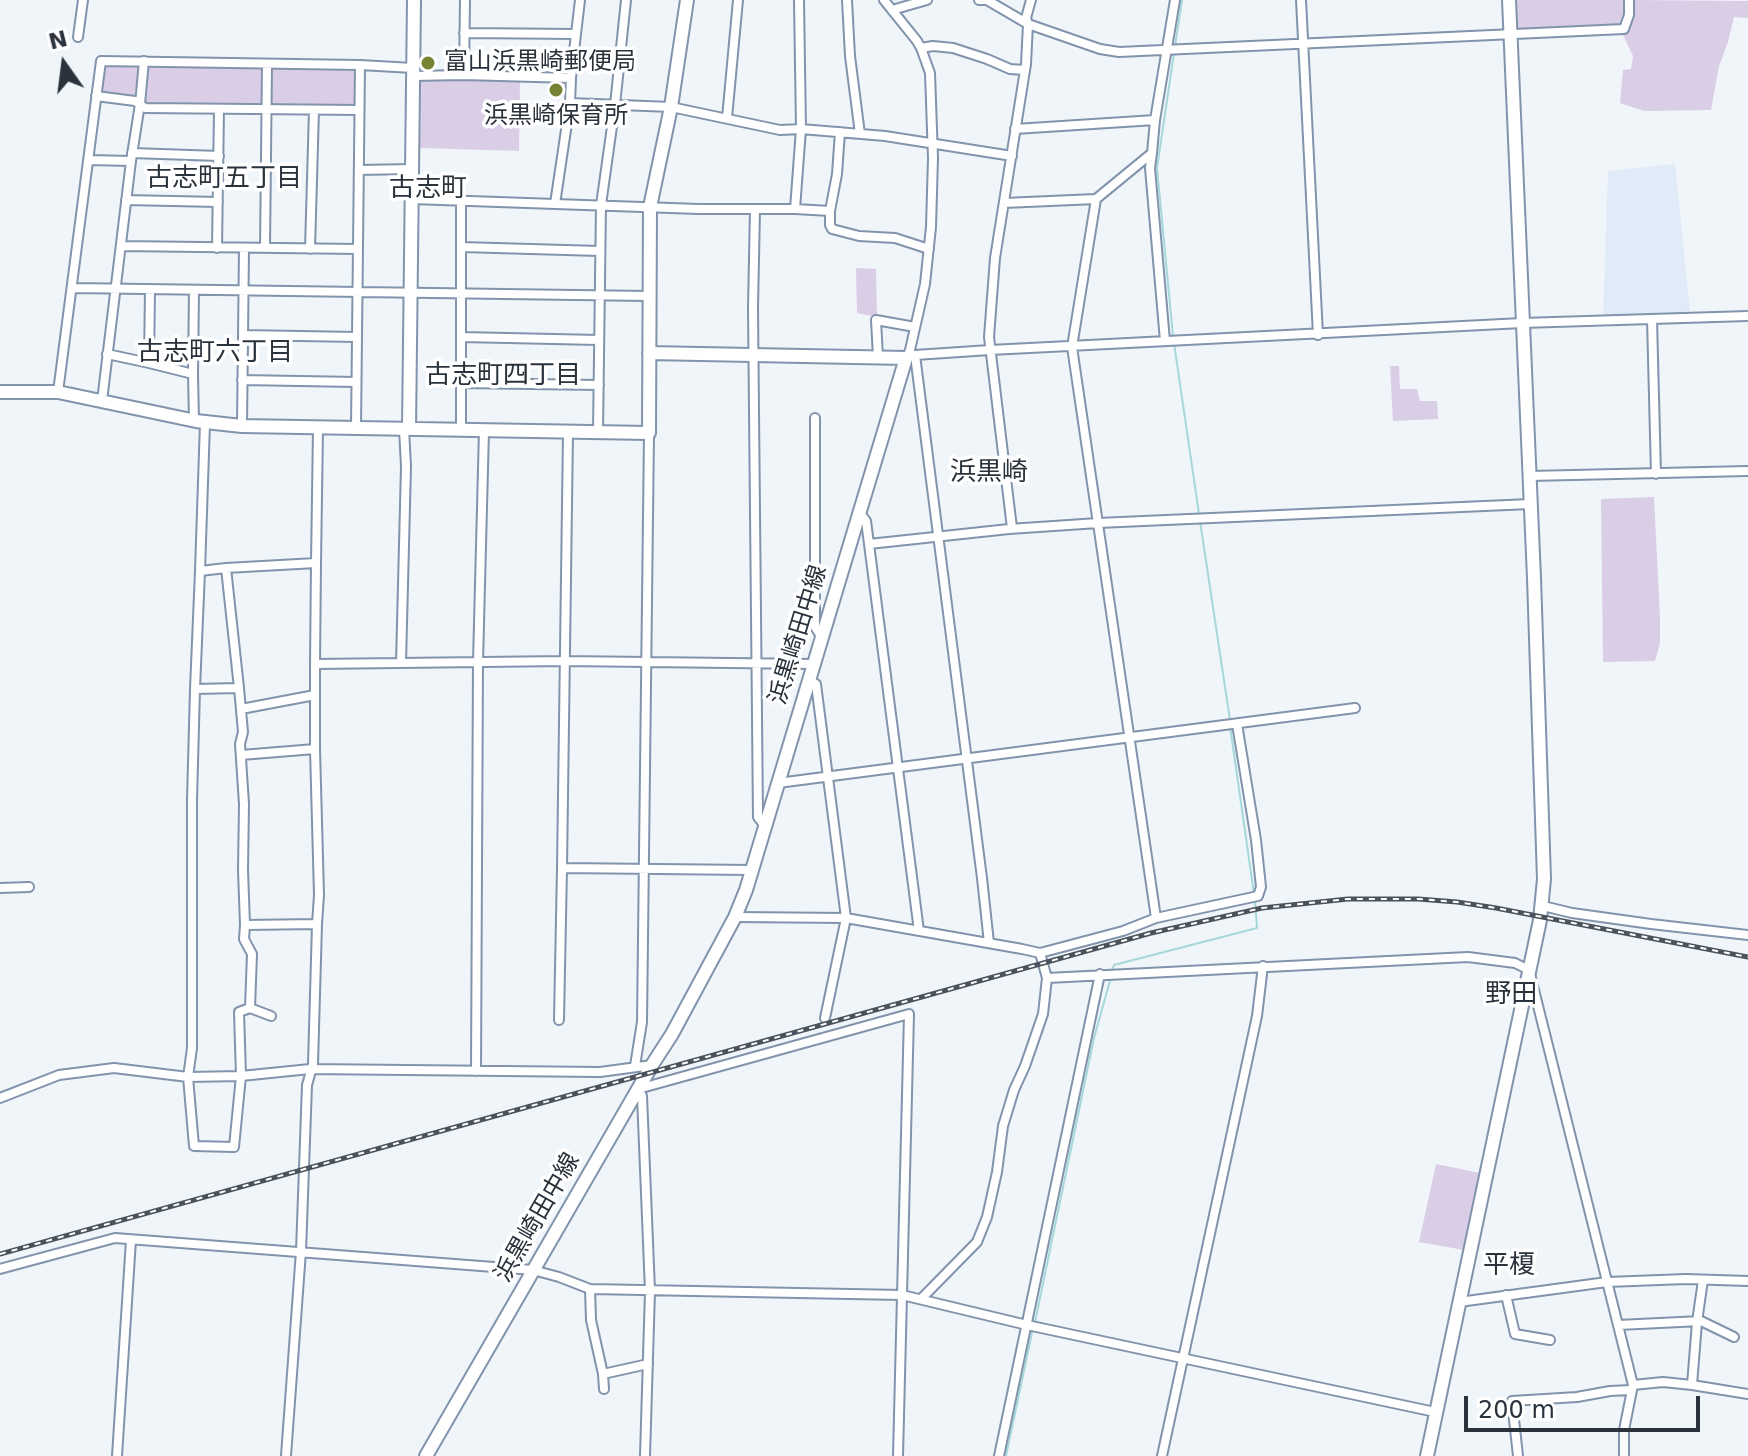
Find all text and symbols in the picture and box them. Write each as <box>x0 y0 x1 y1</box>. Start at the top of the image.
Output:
north arrow <box>24 24 104 104</box>
text: N <box>46 26 70 55</box>
place label: 富山浜黒崎郵便局 <box>444 49 636 77</box>
marker: 富山浜黒崎郵便局 <box>419 54 437 72</box>
marker: 浜黒崎保育所 <box>547 81 565 99</box>
place label: 浜黒崎保育所 <box>484 103 628 131</box>
district label: 古志町五丁目 <box>146 163 302 195</box>
district label: 古志町 <box>389 173 467 205</box>
district label: 古志町六丁目 <box>137 337 293 369</box>
district label: 古志町四丁目 <box>425 360 581 392</box>
district label: 浜黒崎 <box>950 457 1028 489</box>
street label: 浜黒崎田中線 <box>764 562 834 708</box>
district label: 野田 <box>1485 979 1537 1011</box>
street label: 浜黒崎田中線 <box>490 1148 586 1288</box>
district label: 平榎 <box>1483 1250 1535 1282</box>
scale bar <box>1468 1380 1704 1430</box>
text: 200 m <box>1478 1396 1555 1424</box>

